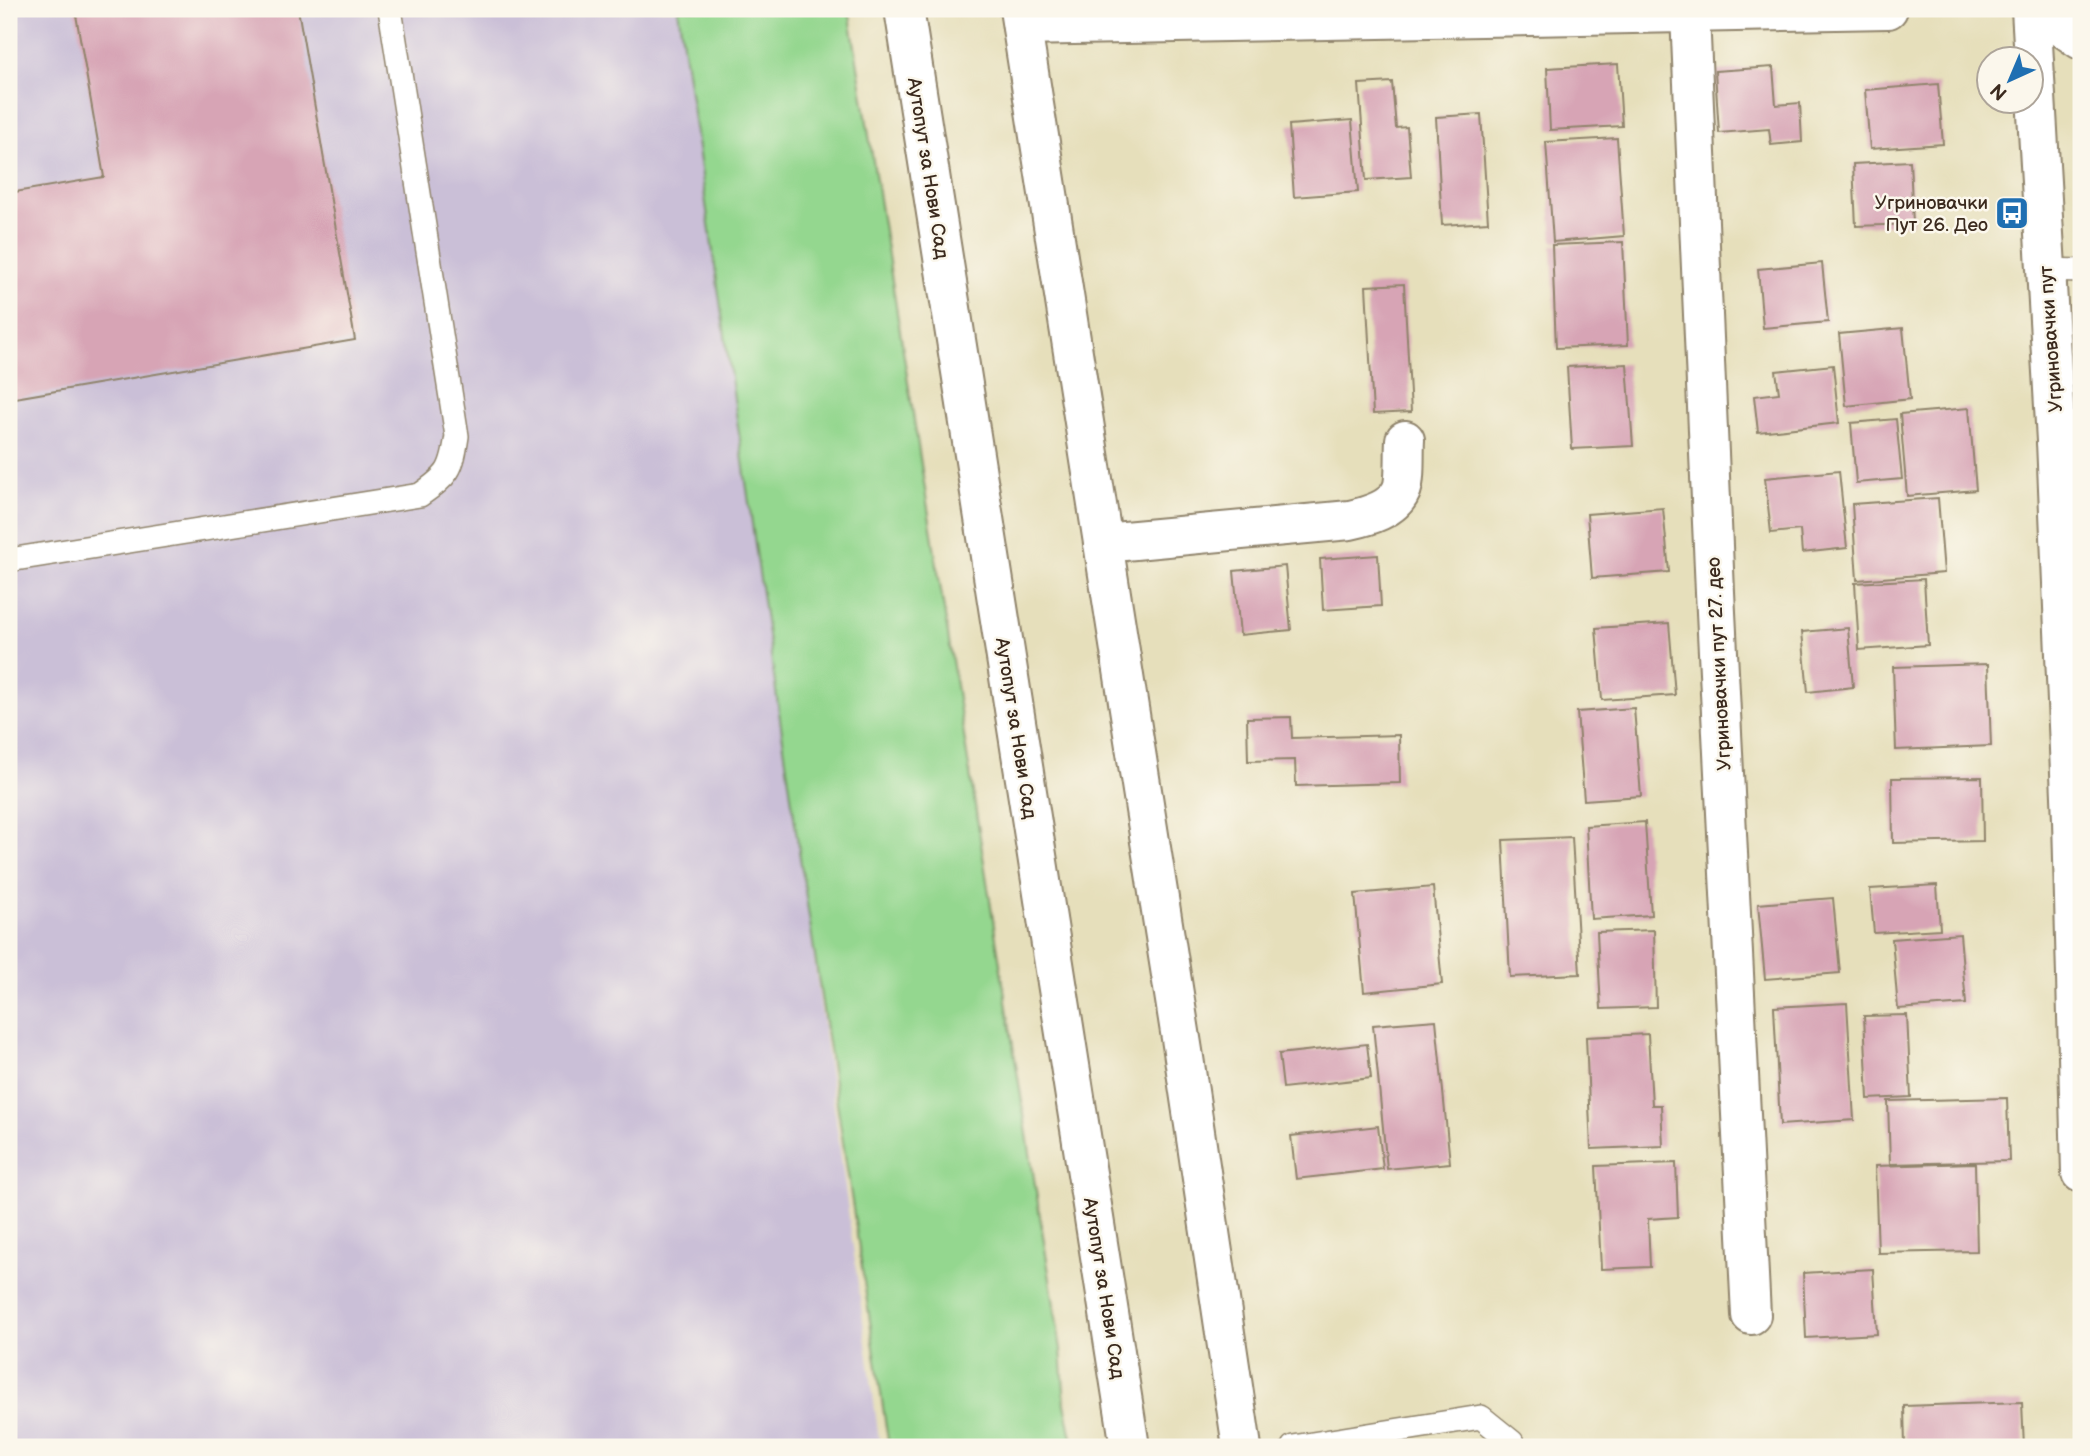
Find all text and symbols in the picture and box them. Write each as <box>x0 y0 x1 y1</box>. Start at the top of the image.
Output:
north arrow <box>1974 46 2044 116</box>
street label: Аутопут за Нови Сад <box>902 75 953 261</box>
text: N <box>1986 78 2012 104</box>
place label: Угриновачки Пут 26. Део <box>1874 192 1988 237</box>
bus stop icon: Угриновачки Пут 26. Део <box>1993 194 2031 232</box>
street label: Угриновачки пут <box>2035 264 2068 413</box>
street label: Угриновачки пут 27. део <box>1702 556 1737 771</box>
street label: Аутопут за Нови Сад <box>990 635 1041 821</box>
street label: Аутопут за Нови Сад <box>1078 1195 1129 1381</box>

